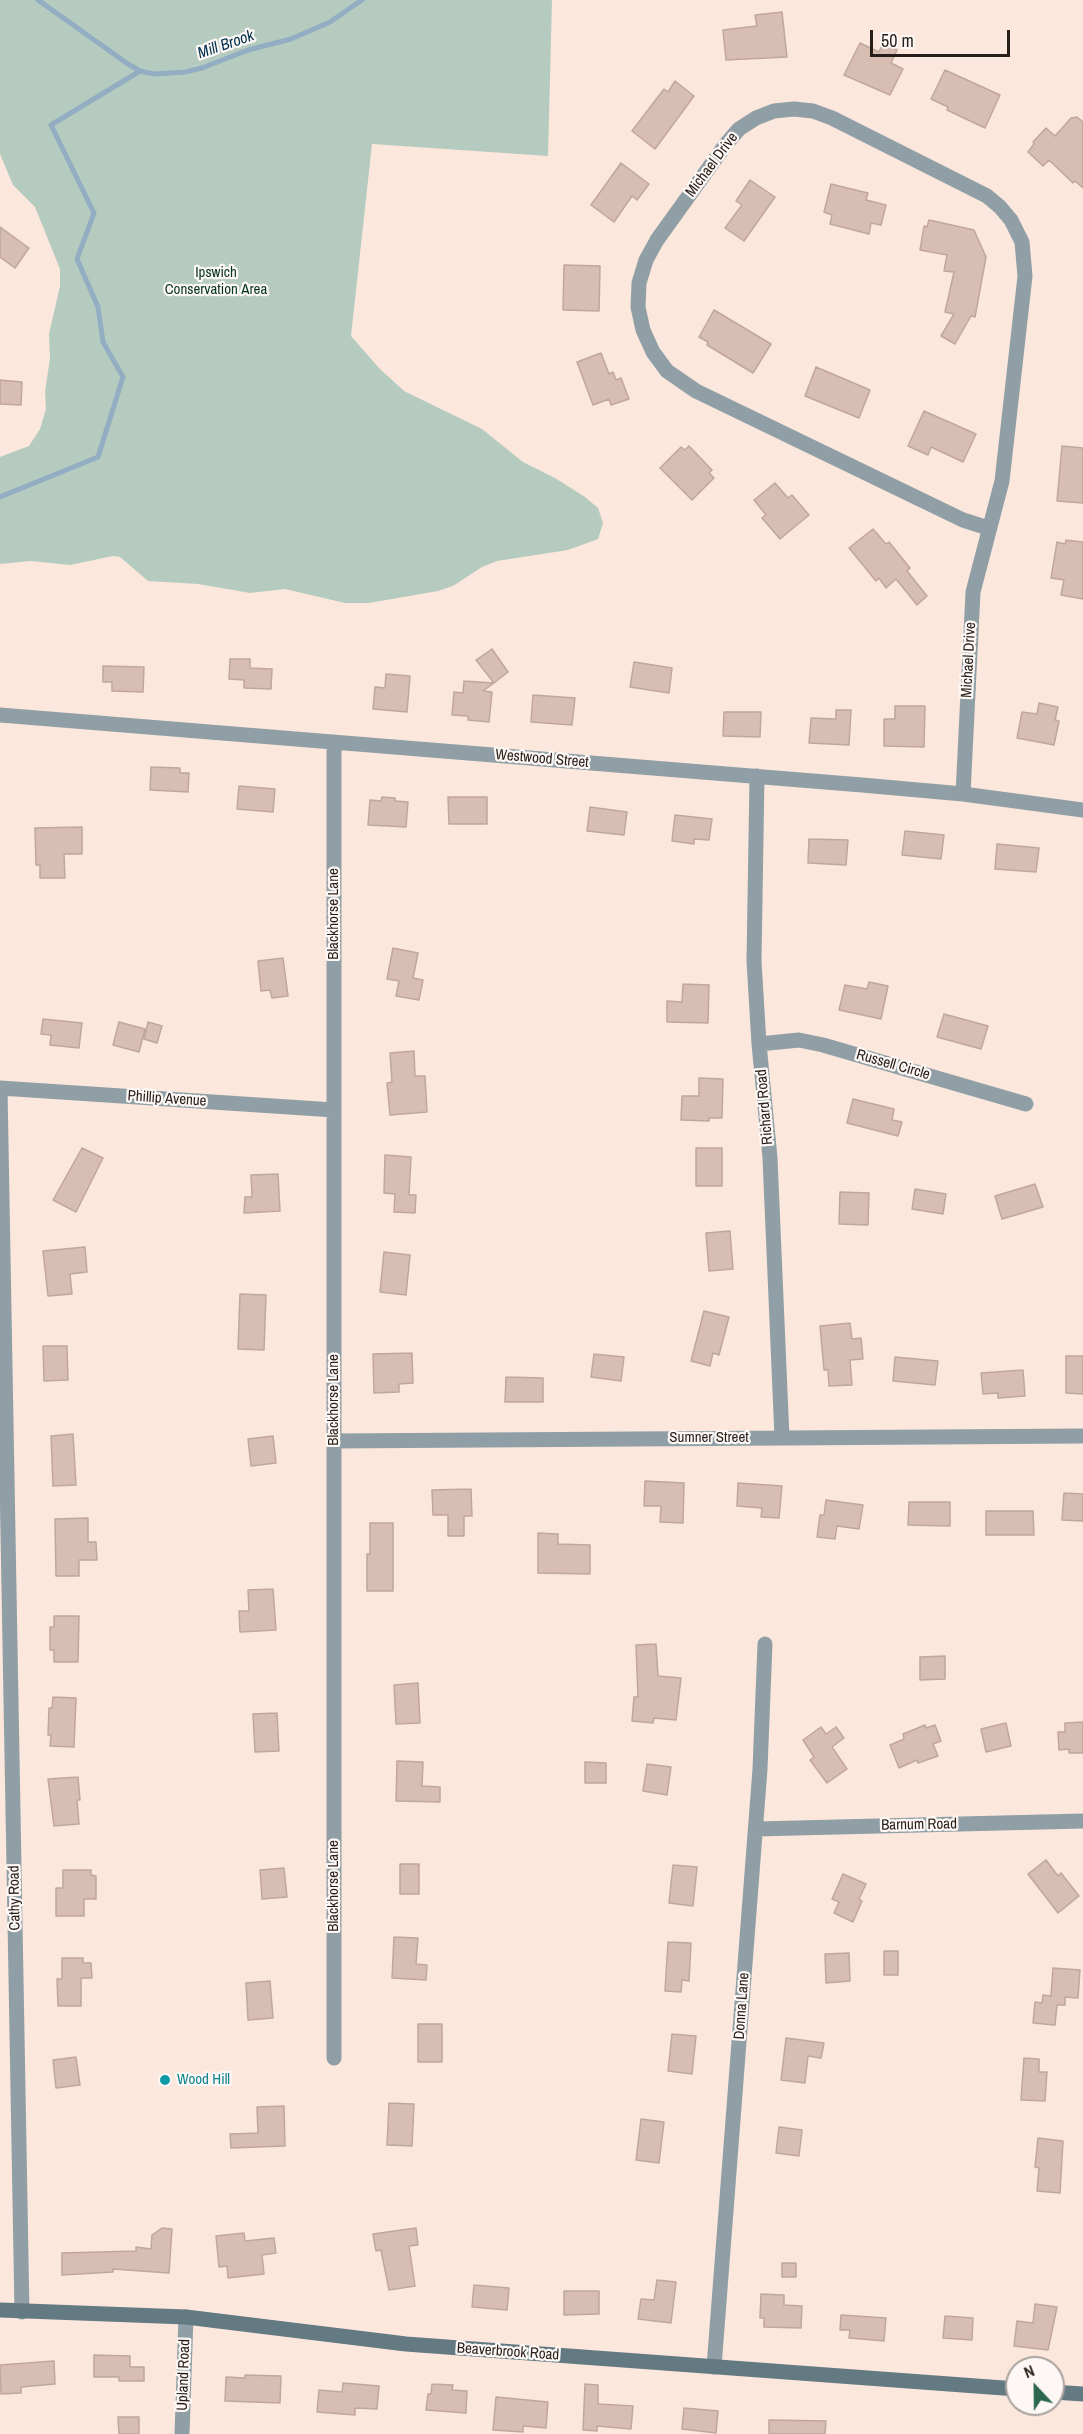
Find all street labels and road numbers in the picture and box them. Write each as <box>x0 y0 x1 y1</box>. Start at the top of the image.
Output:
street label: Michael Drive <box>682 129 742 201</box>
street label: Michael Drive <box>958 622 980 698</box>
street label: Westwood Street <box>495 746 589 772</box>
street label: Blackhorse Lane <box>325 868 343 960</box>
street label: Russell Circle <box>854 1046 932 1084</box>
street label: Richard Road <box>753 1068 777 1146</box>
street label: Phillip Avenue <box>127 1087 207 1111</box>
street label: Blackhorse Lane <box>325 1354 343 1446</box>
street label: Sumner Street <box>669 1429 749 1447</box>
street label: Barnum Road <box>881 1815 957 1835</box>
street label: Blackhorse Lane <box>325 1840 343 1932</box>
street label: Cathy Road <box>5 1865 25 1931</box>
street label: Donna Lane <box>731 1972 753 2040</box>
street label: Upland Road <box>174 2339 194 2411</box>
street label: Beaverbrook Road <box>456 2339 560 2365</box>

